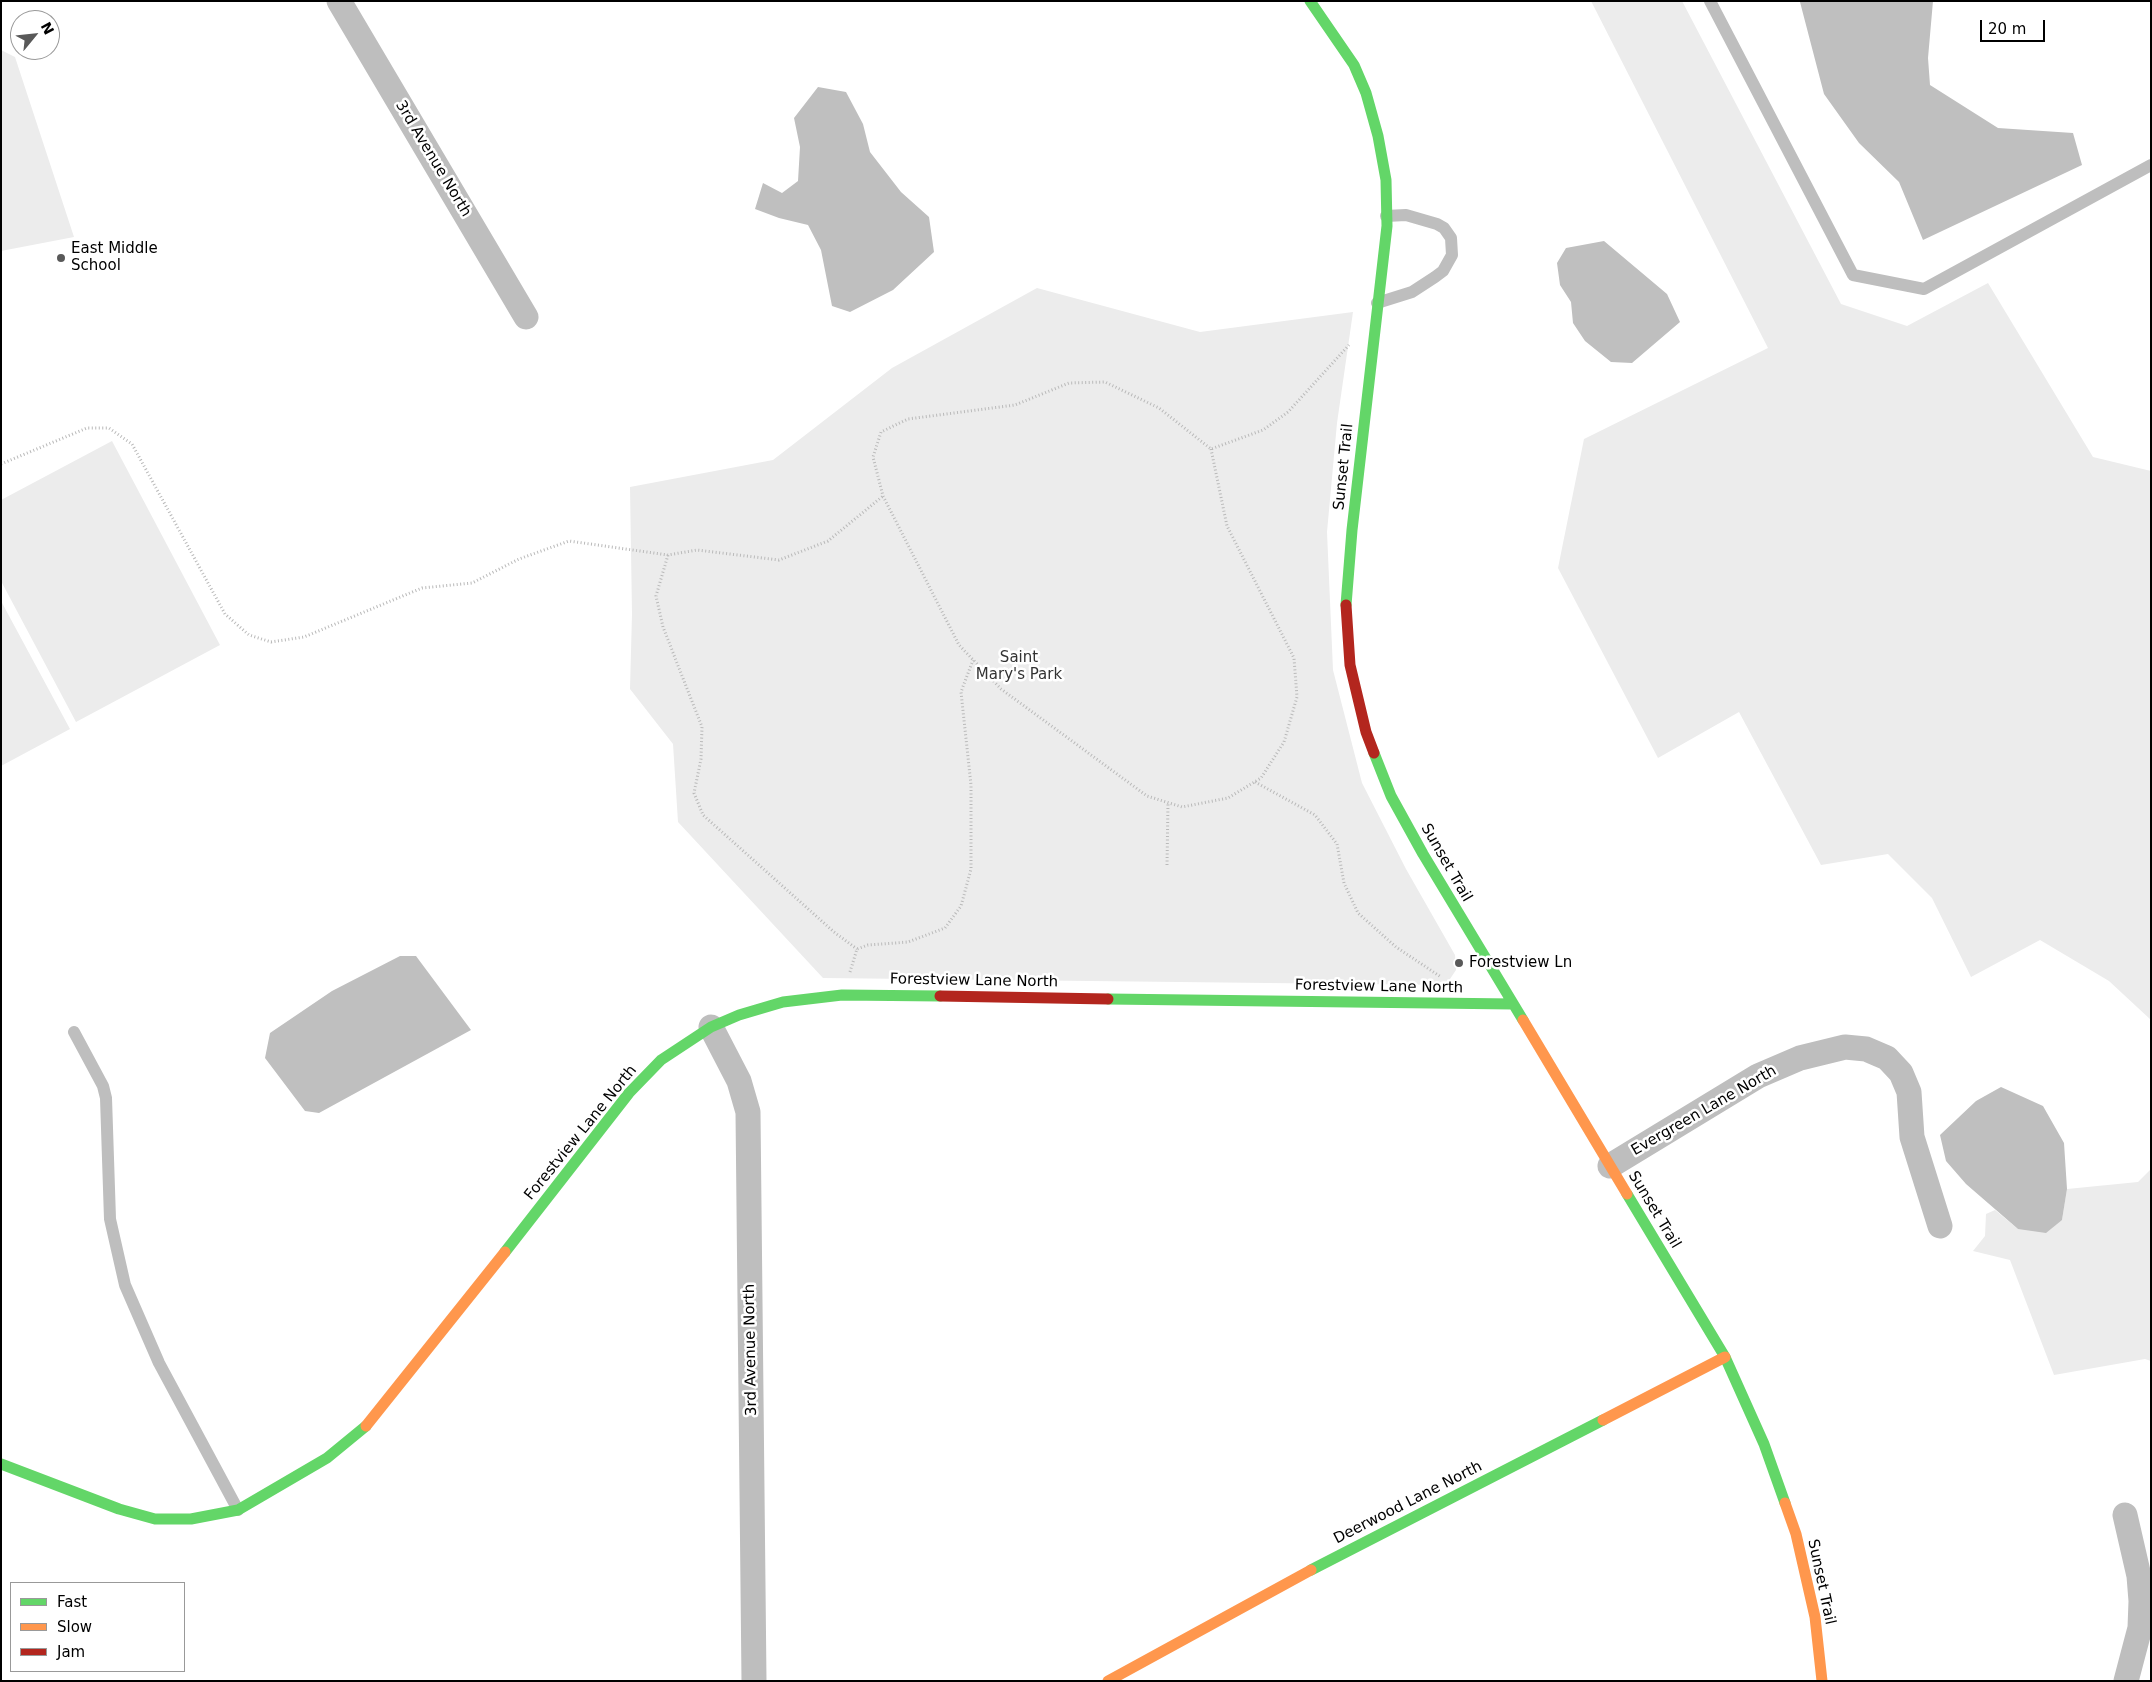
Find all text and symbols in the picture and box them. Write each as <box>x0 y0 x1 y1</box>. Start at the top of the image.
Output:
north arrow <box>10 10 60 60</box>
scale bar <box>1982 10 2047 42</box>
text: N <box>38 19 57 37</box>
text: 20 m <box>1988 20 2026 38</box>
street label: 3rd Avenue North <box>391 98 475 220</box>
place label: East Middle School <box>71 240 158 275</box>
marker: East Middle School <box>55 252 67 264</box>
street label: Sunset Trail <box>1331 423 1357 511</box>
park label: Saint Mary's Park <box>976 649 1062 684</box>
street label: Sunset Trail <box>1416 821 1476 905</box>
place label: Forestview Ln <box>1469 954 1572 972</box>
marker: Forestview Ln <box>1453 957 1465 969</box>
street label: Forestview Lane North <box>890 971 1058 991</box>
street label: Forestview Lane North <box>1295 977 1463 997</box>
street label: Forestview Lane North <box>521 1062 641 1204</box>
street label: Evergreen Lane North <box>1628 1062 1780 1160</box>
street label: Sunset Trail <box>1624 1168 1684 1252</box>
street label: 3rd Avenue North <box>741 1284 761 1416</box>
street label: Deerwood Lane North <box>1331 1458 1485 1548</box>
street label: Sunset Trail <box>1803 1538 1839 1626</box>
legend <box>10 1582 185 1672</box>
text: Fast <box>57 1593 87 1611</box>
text: Slow <box>57 1618 92 1636</box>
text: Jam <box>57 1643 85 1661</box>

